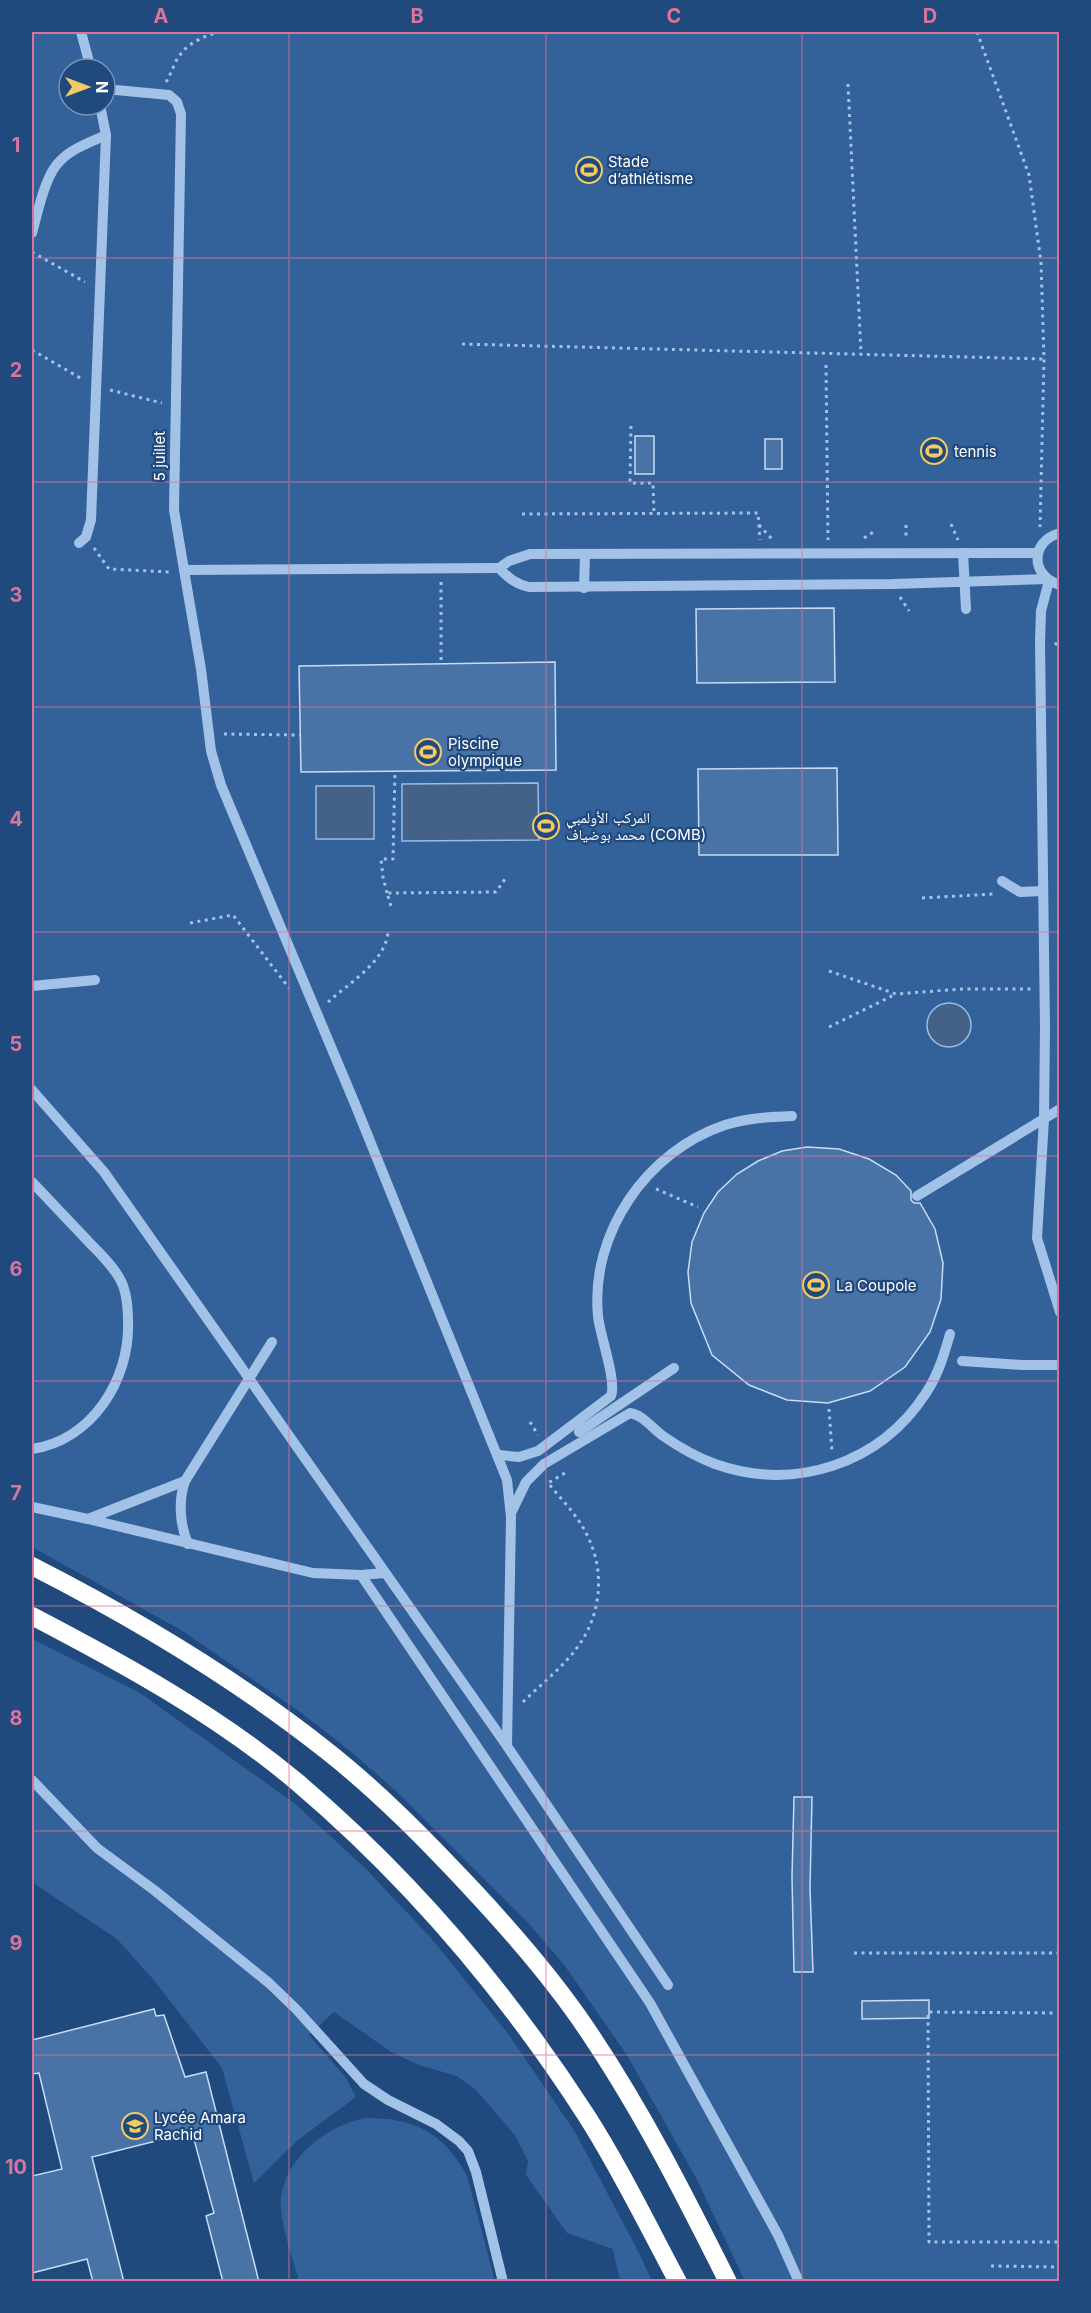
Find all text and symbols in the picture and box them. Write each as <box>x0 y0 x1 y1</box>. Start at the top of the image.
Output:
text: A <box>154 4 169 28</box>
text: B <box>410 4 424 28</box>
text: C <box>667 4 681 28</box>
text: D <box>923 4 937 28</box>
north arrow <box>57 57 117 117</box>
text: N <box>92 81 112 93</box>
text: 1 <box>12 133 20 157</box>
place label: Stade d’athlétisme <box>608 152 693 188</box>
sports icon: Stade d’athlétisme <box>574 155 604 185</box>
text: 2 <box>10 358 22 382</box>
street label: 5 juillet <box>150 431 169 481</box>
sports icon: tennis <box>919 436 949 466</box>
place label: tennis <box>954 442 997 461</box>
text: 3 <box>10 583 22 607</box>
place label: Piscine olympique <box>448 734 522 770</box>
sports icon: Piscine olympique <box>413 737 443 767</box>
text: 4 <box>9 807 23 831</box>
place label: المركب الأولمبي محمد بوضياف (COMB) <box>566 808 706 844</box>
sports icon: المركب الأولمبي محمد بوضياف (COMB) <box>531 811 561 841</box>
text: 5 <box>10 1032 22 1056</box>
text: 6 <box>10 1257 23 1281</box>
sports icon: La Coupole <box>801 1270 831 1300</box>
place label: La Coupole <box>836 1276 917 1295</box>
text: 7 <box>10 1481 22 1505</box>
text: 8 <box>9 1706 23 1730</box>
text: 9 <box>10 1931 23 1955</box>
place label: Lycée Amara Rachid <box>154 2108 246 2144</box>
school or university icon: Lycée Amara Rachid <box>120 2111 150 2141</box>
text: 10 <box>5 2155 27 2179</box>

